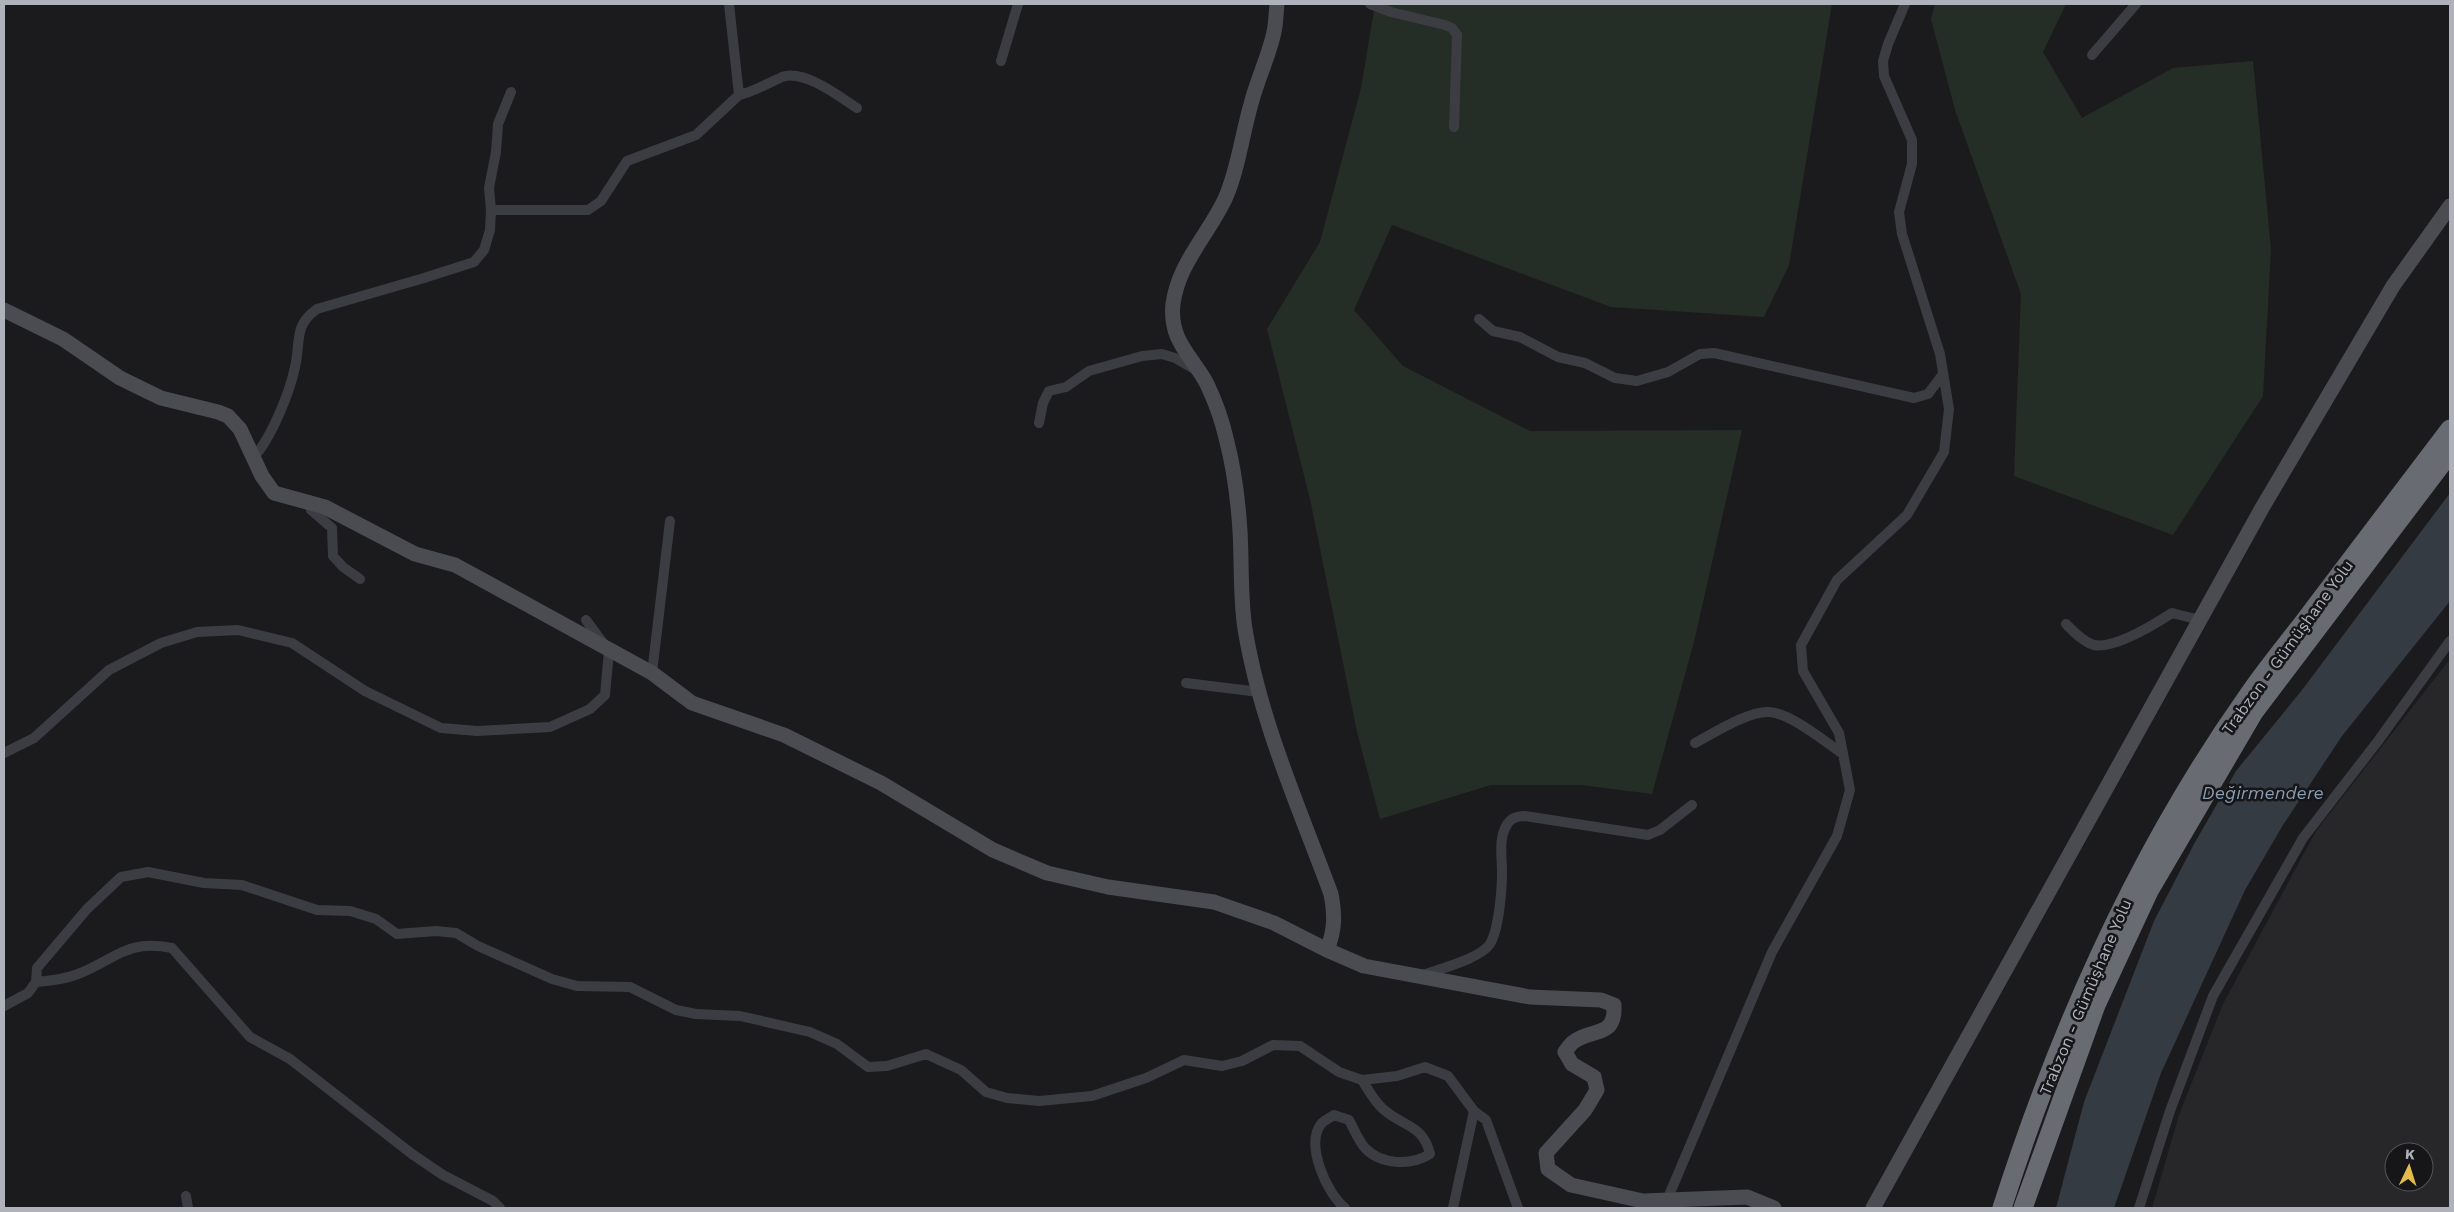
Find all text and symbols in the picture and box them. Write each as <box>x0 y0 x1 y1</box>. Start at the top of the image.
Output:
street label: Trabzon - Gümüşhane Yolu <box>2218 556 2357 738</box>
water label: Değirmendere <box>2202 782 2324 803</box>
street label: Trabzon - Gümüşhane Yolu <box>2035 896 2135 1098</box>
north arrow <box>2384 1142 2434 1192</box>
text: K <box>2405 1146 2416 1162</box>

